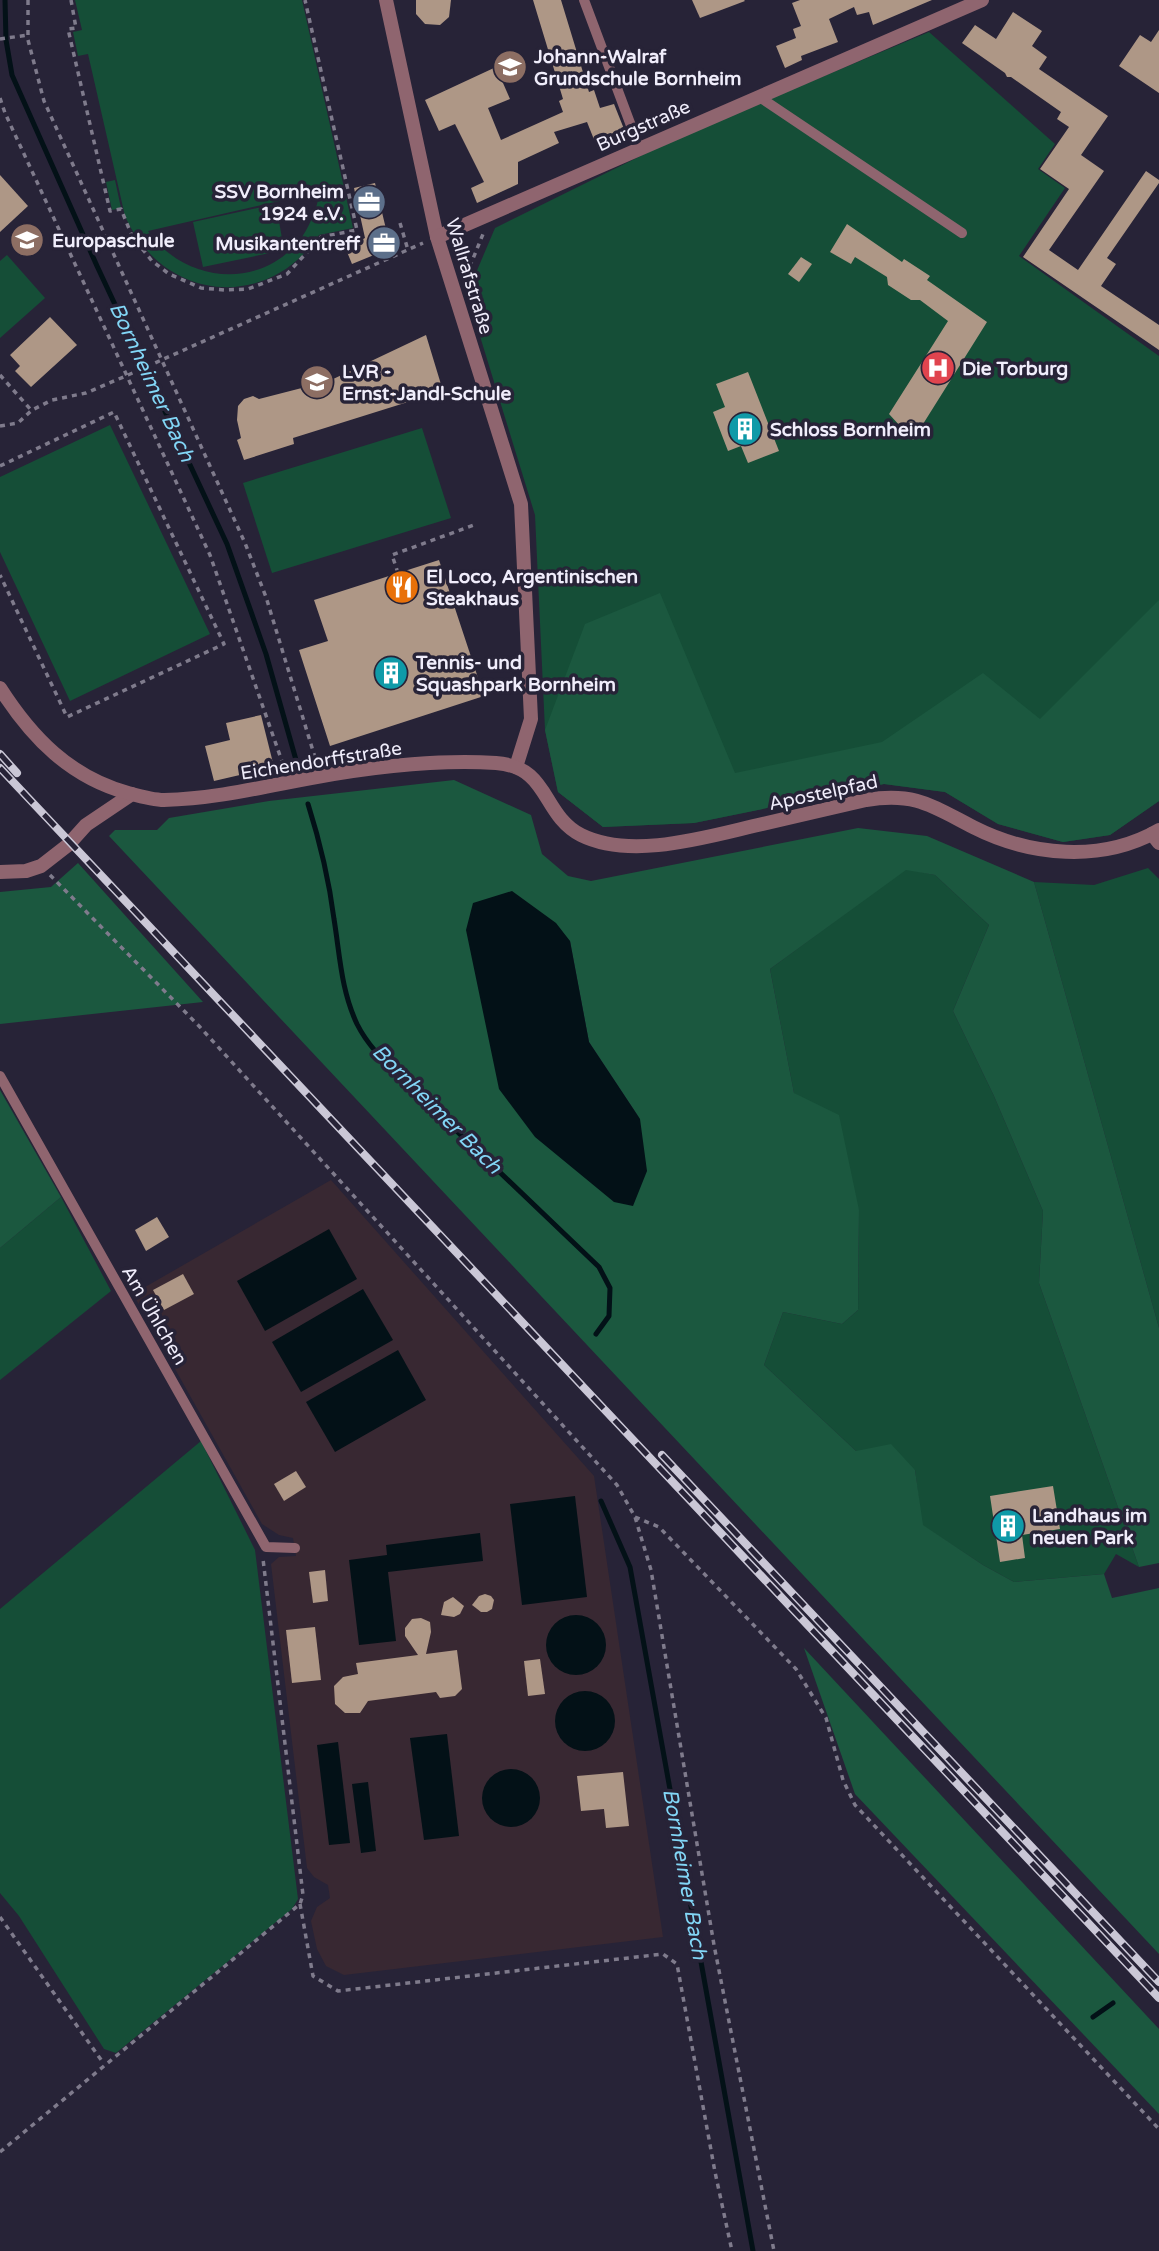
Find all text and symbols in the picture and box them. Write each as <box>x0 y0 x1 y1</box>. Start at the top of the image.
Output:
place label: Johann-Walraf Grundschule Bornheim <box>533 46 742 90</box>
school or university icon: Johann-Walraf Grundschule Bornheim <box>491 48 529 86</box>
street label: Burgstraße <box>593 95 694 156</box>
place label: SSV Bornheim 1924 e.V. <box>215 181 344 225</box>
office icon: SSV Bornheim 1924 e.V. <box>350 183 388 221</box>
street label: Wallrafstraße <box>441 216 497 337</box>
school or university icon: Europaschule <box>8 221 46 259</box>
office icon: Musikantentreff <box>365 224 403 262</box>
place label: Europaschule <box>52 230 175 253</box>
place label: Musikantentreff <box>215 233 361 255</box>
water label: Bornheimer Bach <box>104 299 200 467</box>
hospital icon: Die Torburg <box>919 349 957 387</box>
place label: Die Torburg <box>962 358 1068 381</box>
place label: LVR - Ernst-Jandl-Schule <box>342 361 512 405</box>
school or university icon: LVR - Ernst-Jandl-Schule <box>298 363 336 401</box>
building icon: Schloss Bornheim <box>726 410 764 448</box>
place label: Schloss Bornheim <box>770 419 931 441</box>
place label: El Loco, Argentinischen Steakhaus <box>426 566 638 610</box>
restaurant icon: El Loco, Argentinischen Steakhaus <box>383 568 421 606</box>
place label: Tennis- und Squashpark Bornheim <box>415 652 616 697</box>
building icon: Tennis- und Squashpark Bornheim <box>372 654 410 692</box>
street label: Eichendorffstraße <box>239 737 403 785</box>
street label: Apostelpfad <box>767 771 880 815</box>
water label: Bornheimer Bach <box>367 1039 507 1180</box>
street label: Am Ühlchen <box>117 1262 191 1369</box>
place label: Landhaus im neuen Park <box>1032 1505 1147 1549</box>
building icon: Landhaus im neuen Park <box>989 1507 1027 1545</box>
water label: Bornheimer Bach <box>657 1787 712 1963</box>

